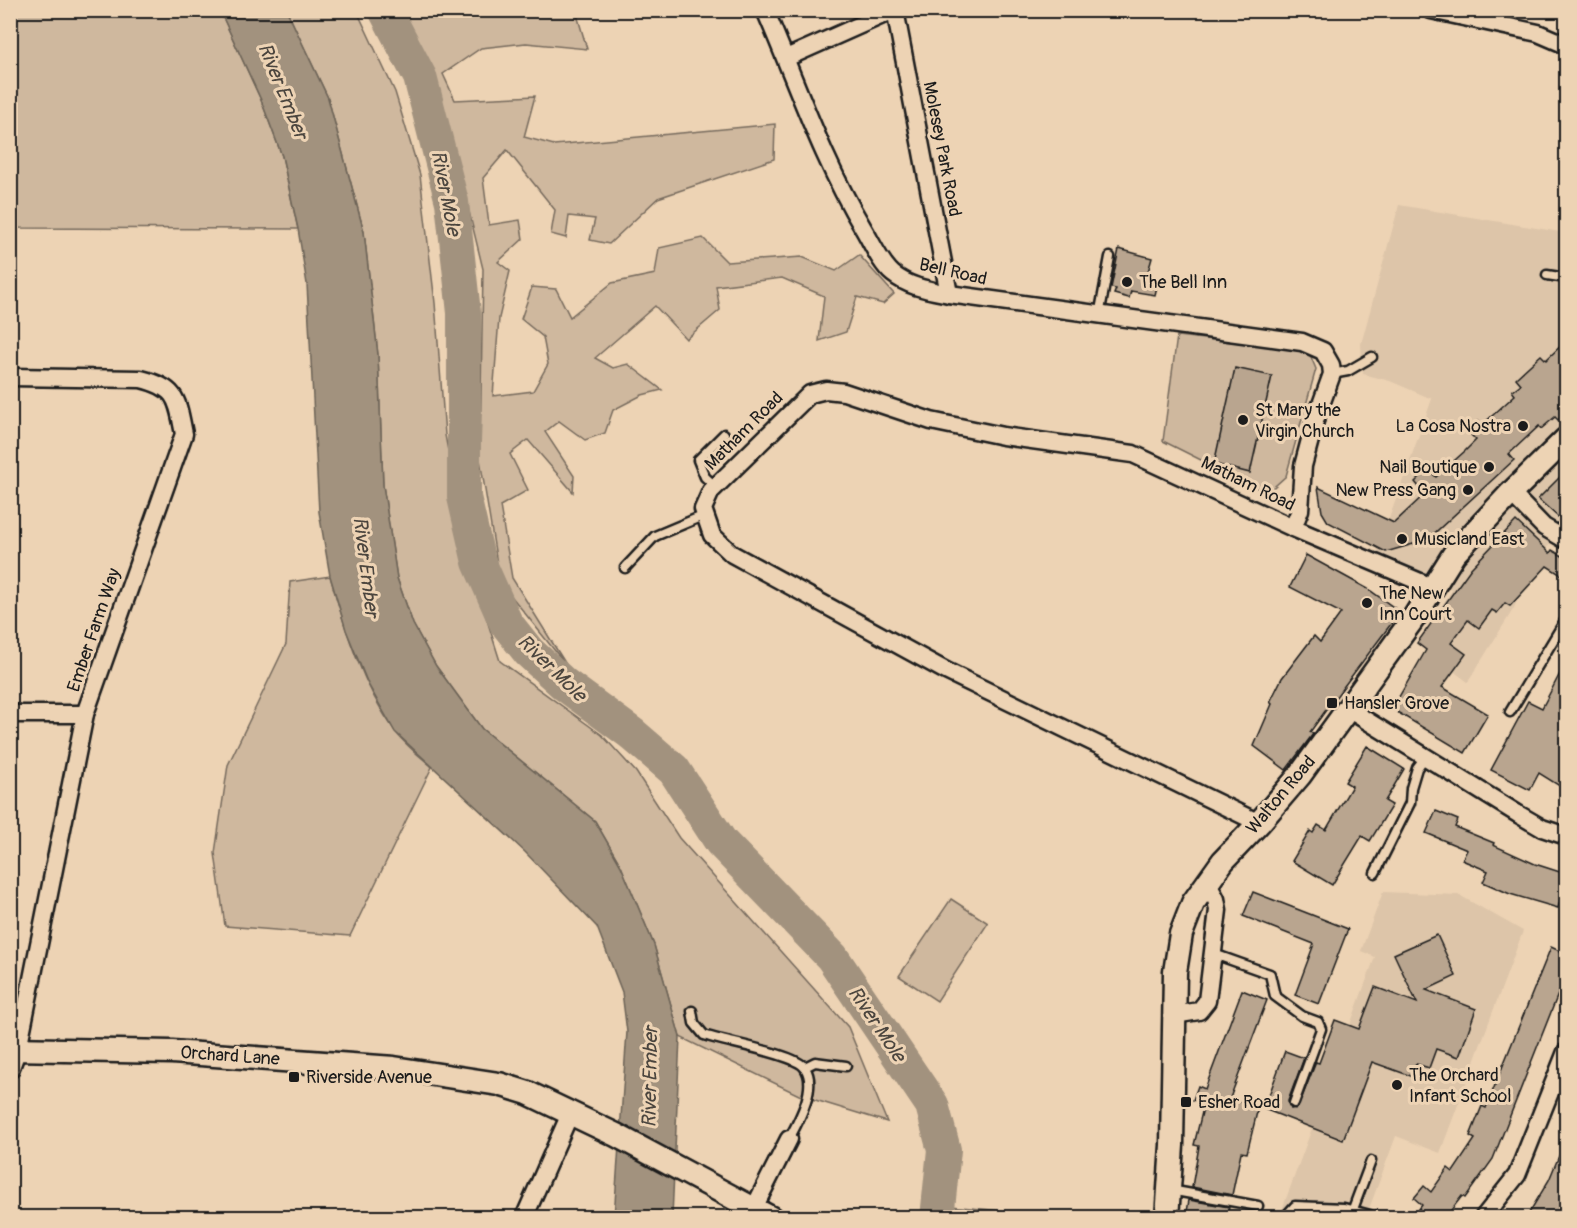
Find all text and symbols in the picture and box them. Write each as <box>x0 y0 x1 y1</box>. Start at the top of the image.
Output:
water label: River Ember <box>252 39 315 145</box>
street label: Molesey Park Road <box>918 80 966 218</box>
water label: River Mole <box>426 148 467 240</box>
street label: Bell Road <box>917 253 989 291</box>
place label: The Bell Inn <box>1139 271 1227 294</box>
marker: The Bell Inn <box>1120 275 1134 289</box>
street label: Matham Road <box>700 387 788 475</box>
place label: St Mary the Virgin Church <box>1255 399 1354 443</box>
marker: St Mary the Virgin Church <box>1236 413 1250 427</box>
place label: La Cosa Nostra <box>1396 415 1511 438</box>
marker: La Cosa Nostra <box>1516 419 1530 433</box>
street label: Matham Road <box>1197 451 1299 517</box>
place label: Nail Boutique <box>1379 456 1477 479</box>
marker: Nail Boutique <box>1482 460 1496 474</box>
place label: New Press Gang <box>1335 479 1456 502</box>
marker: New Press Gang <box>1461 483 1475 497</box>
water label: River Ember <box>347 515 385 622</box>
place label: Musicland East <box>1414 528 1525 551</box>
marker: Musicland East <box>1395 532 1409 546</box>
street label: Ember Farm Way <box>62 565 126 695</box>
place label: The New Inn Court <box>1379 582 1453 626</box>
marker: The New Inn Court <box>1360 596 1374 610</box>
water label: River Mole <box>512 629 593 708</box>
place label: Hansler Grove <box>1344 692 1449 715</box>
marker: Hansler Grove <box>1325 696 1339 710</box>
street label: Walton Road <box>1241 751 1321 839</box>
water label: River Mole <box>843 981 913 1068</box>
water label: River Ember <box>637 1023 663 1128</box>
street label: Orchard Lane <box>179 1041 281 1071</box>
place label: The Orchard Infant School <box>1409 1064 1512 1108</box>
place label: Riverside Avenue <box>306 1066 432 1089</box>
marker: Riverside Avenue <box>287 1070 301 1084</box>
marker: The Orchard Infant School <box>1390 1078 1404 1092</box>
place label: Esher Road <box>1198 1091 1280 1114</box>
marker: Esher Road <box>1179 1095 1193 1109</box>

